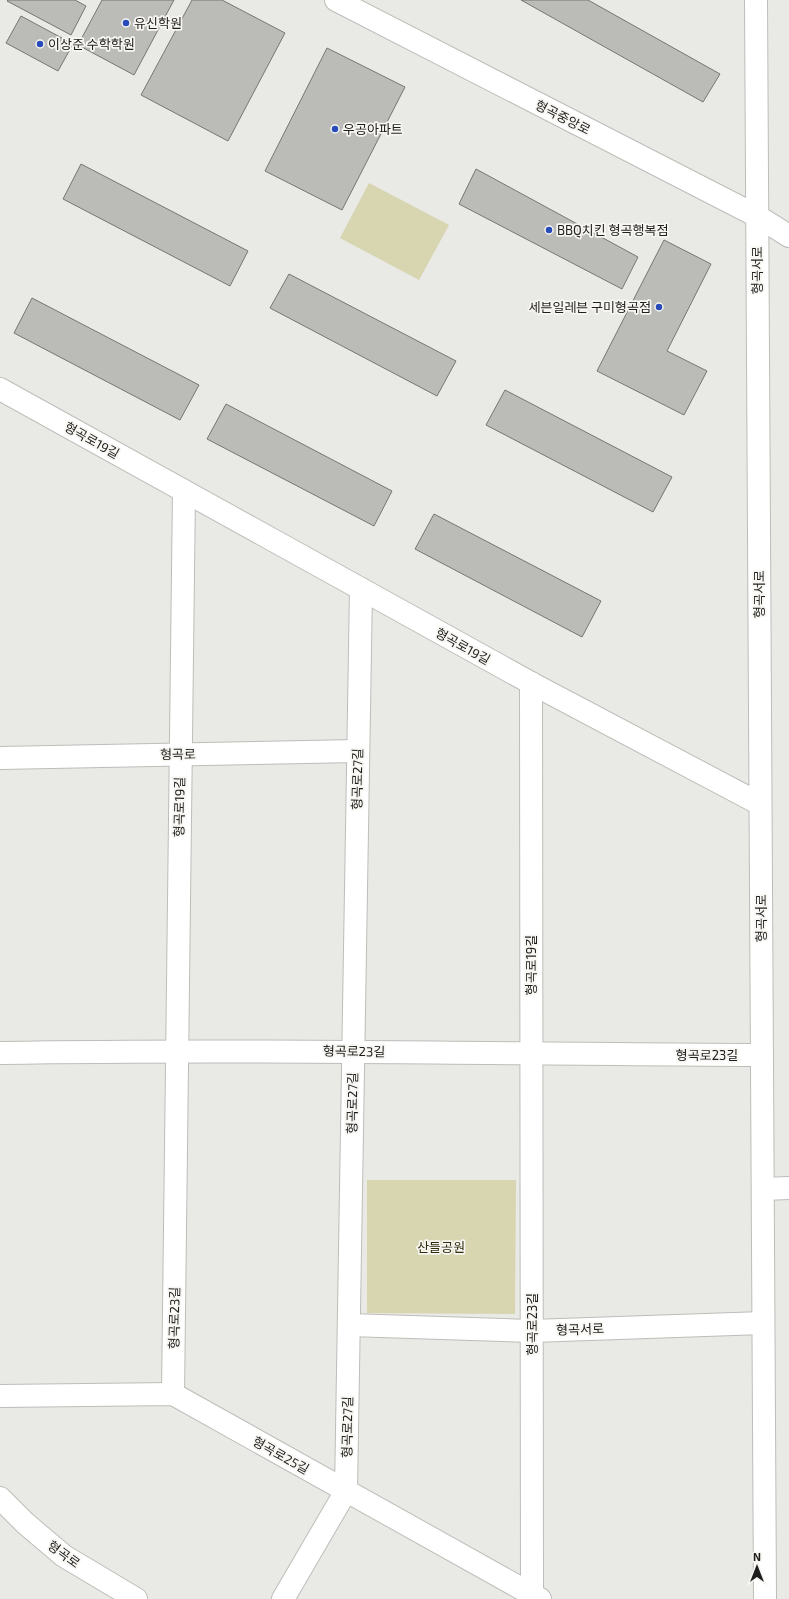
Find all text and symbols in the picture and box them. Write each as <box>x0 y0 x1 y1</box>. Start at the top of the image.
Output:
place label: 유신학원 <box>134 15 182 31</box>
marker: 유신학원 <box>121 18 131 28</box>
place label: 이상준 수학학원 <box>48 36 135 52</box>
marker: 이상준 수학학원 <box>35 39 45 49</box>
street label: 형곡중앙로 <box>533 96 593 138</box>
place label: 우공아파트 <box>343 121 403 137</box>
marker: 우공아파트 <box>330 124 340 134</box>
place label: BBQ치킨 형곡행복점 <box>557 222 668 238</box>
marker: BBQ치킨 형곡행복점 <box>544 225 554 235</box>
street label: 형곡서로 <box>749 246 765 294</box>
place label: 세븐일레븐 구미형곡점 <box>529 299 651 315</box>
marker: 세븐일레븐 구미형곡점 <box>654 302 664 312</box>
street label: 형곡로19길 <box>62 418 122 462</box>
street label: 형곡서로 <box>751 570 767 618</box>
street label: 형곡로19길 <box>433 624 493 668</box>
street label: 형곡로 <box>160 746 196 762</box>
street label: 형곡로27길 <box>348 748 366 810</box>
street label: 형곡로19길 <box>170 777 188 837</box>
street label: 형곡서로 <box>753 894 769 942</box>
street label: 형곡로19길 <box>523 935 539 995</box>
street label: 형곡로23길 <box>323 1042 385 1060</box>
street label: 형곡로23길 <box>676 1047 738 1063</box>
street label: 형곡로27길 <box>343 1072 361 1134</box>
park label: 산들공원 <box>417 1239 465 1255</box>
street label: 형곡로23길 <box>165 1287 183 1349</box>
street label: 형곡로23길 <box>524 1293 540 1355</box>
street label: 형곡서로 <box>556 1320 604 1338</box>
street label: 형곡로27길 <box>338 1396 356 1458</box>
street label: 형곡로25길 <box>250 1433 312 1477</box>
street label: 형곡로 <box>45 1537 83 1571</box>
north arrow <box>737 1547 777 1587</box>
text: N <box>753 1550 761 1563</box>

